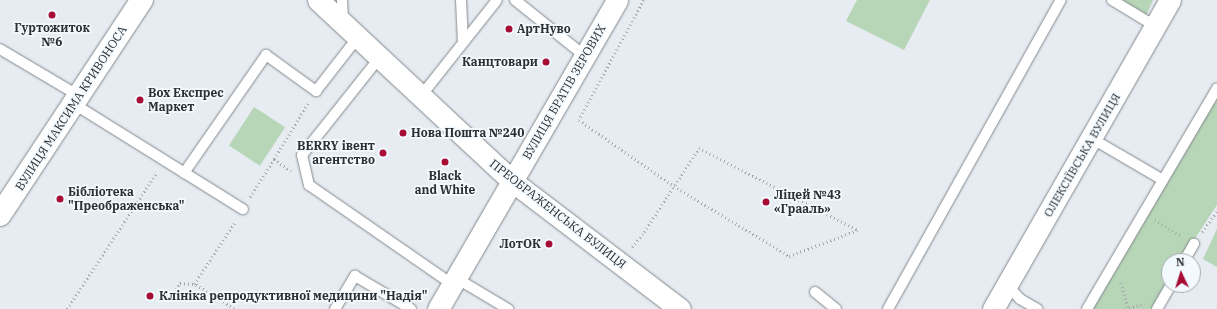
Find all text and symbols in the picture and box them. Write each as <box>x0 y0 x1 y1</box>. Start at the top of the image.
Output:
marker: Гуртожиток №6 <box>47 10 57 20</box>
place label: Гуртожиток №6 <box>14 21 90 49</box>
place label: АртНуво <box>517 22 571 36</box>
street label: ВУЛИЦЯ БРАТІВ ЗЕРОВИХ <box>519 22 609 162</box>
street label: ВУЛИЦЯ МАКСИМА КРИВОНОСА <box>12 23 130 193</box>
marker: АртНуво <box>504 24 514 34</box>
place label: Канцтовари <box>462 55 538 69</box>
marker: Канцтовари <box>541 57 551 67</box>
place label: Box Експрес Маркет <box>148 86 224 114</box>
street label: ОЛЕКСІЇВСЬКА ВУЛИЦЯ <box>1041 91 1123 219</box>
marker: Box Експрес Маркет <box>135 95 145 105</box>
place label: Нова Пошта №240 <box>411 126 524 140</box>
marker: Нова Пошта №240 <box>398 128 408 138</box>
place label: BERRY iвент агентство <box>297 139 375 167</box>
marker: BERRY iвент агентство <box>378 148 388 158</box>
street label: ПРЕОБРАЖЕНСЬКА ВУЛИЦЯ <box>487 156 629 272</box>
marker: Black and White <box>440 157 450 167</box>
place label: Black and White <box>415 169 475 197</box>
place label: Бібліотека "Преображенська" <box>68 185 185 213</box>
place label: Ліцей №43 «Грааль» <box>774 188 841 216</box>
marker: Бібліотека "Преображенська" <box>55 194 65 204</box>
marker: Ліцей №43 «Грааль» <box>761 197 771 207</box>
place label: ЛотОК <box>500 237 541 251</box>
marker: ЛотОК <box>544 239 554 249</box>
north arrow <box>1161 253 1201 293</box>
text: N <box>1175 255 1185 269</box>
place label: Клініка репродуктивної медицини "Надія" <box>159 289 427 303</box>
marker: Клініка репродуктивної медицини "Надія" <box>144 290 156 302</box>

